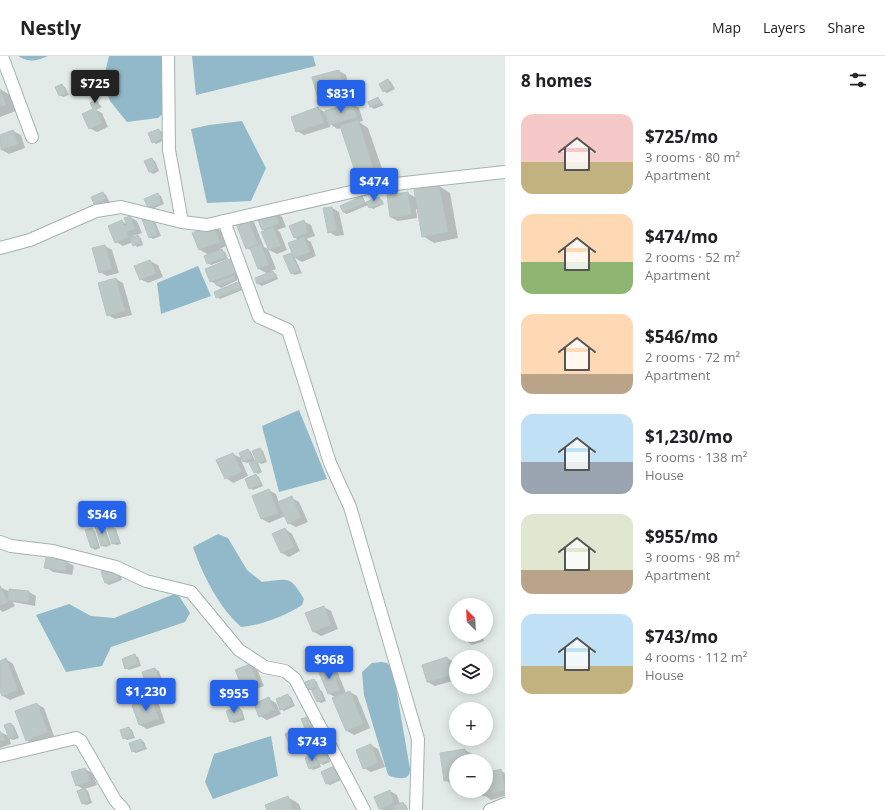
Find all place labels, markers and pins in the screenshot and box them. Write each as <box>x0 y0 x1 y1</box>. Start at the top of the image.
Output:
pin: $725 <box>71 70 119 104</box>
pin: $831 <box>317 80 365 114</box>
pin: $474 <box>350 168 398 202</box>
pin: $546 <box>78 501 126 535</box>
pin: $968 <box>305 646 353 680</box>
pin: $1,230 <box>113 678 179 712</box>
pin: $955 <box>210 680 258 714</box>
pin: $743 <box>288 728 336 762</box>

